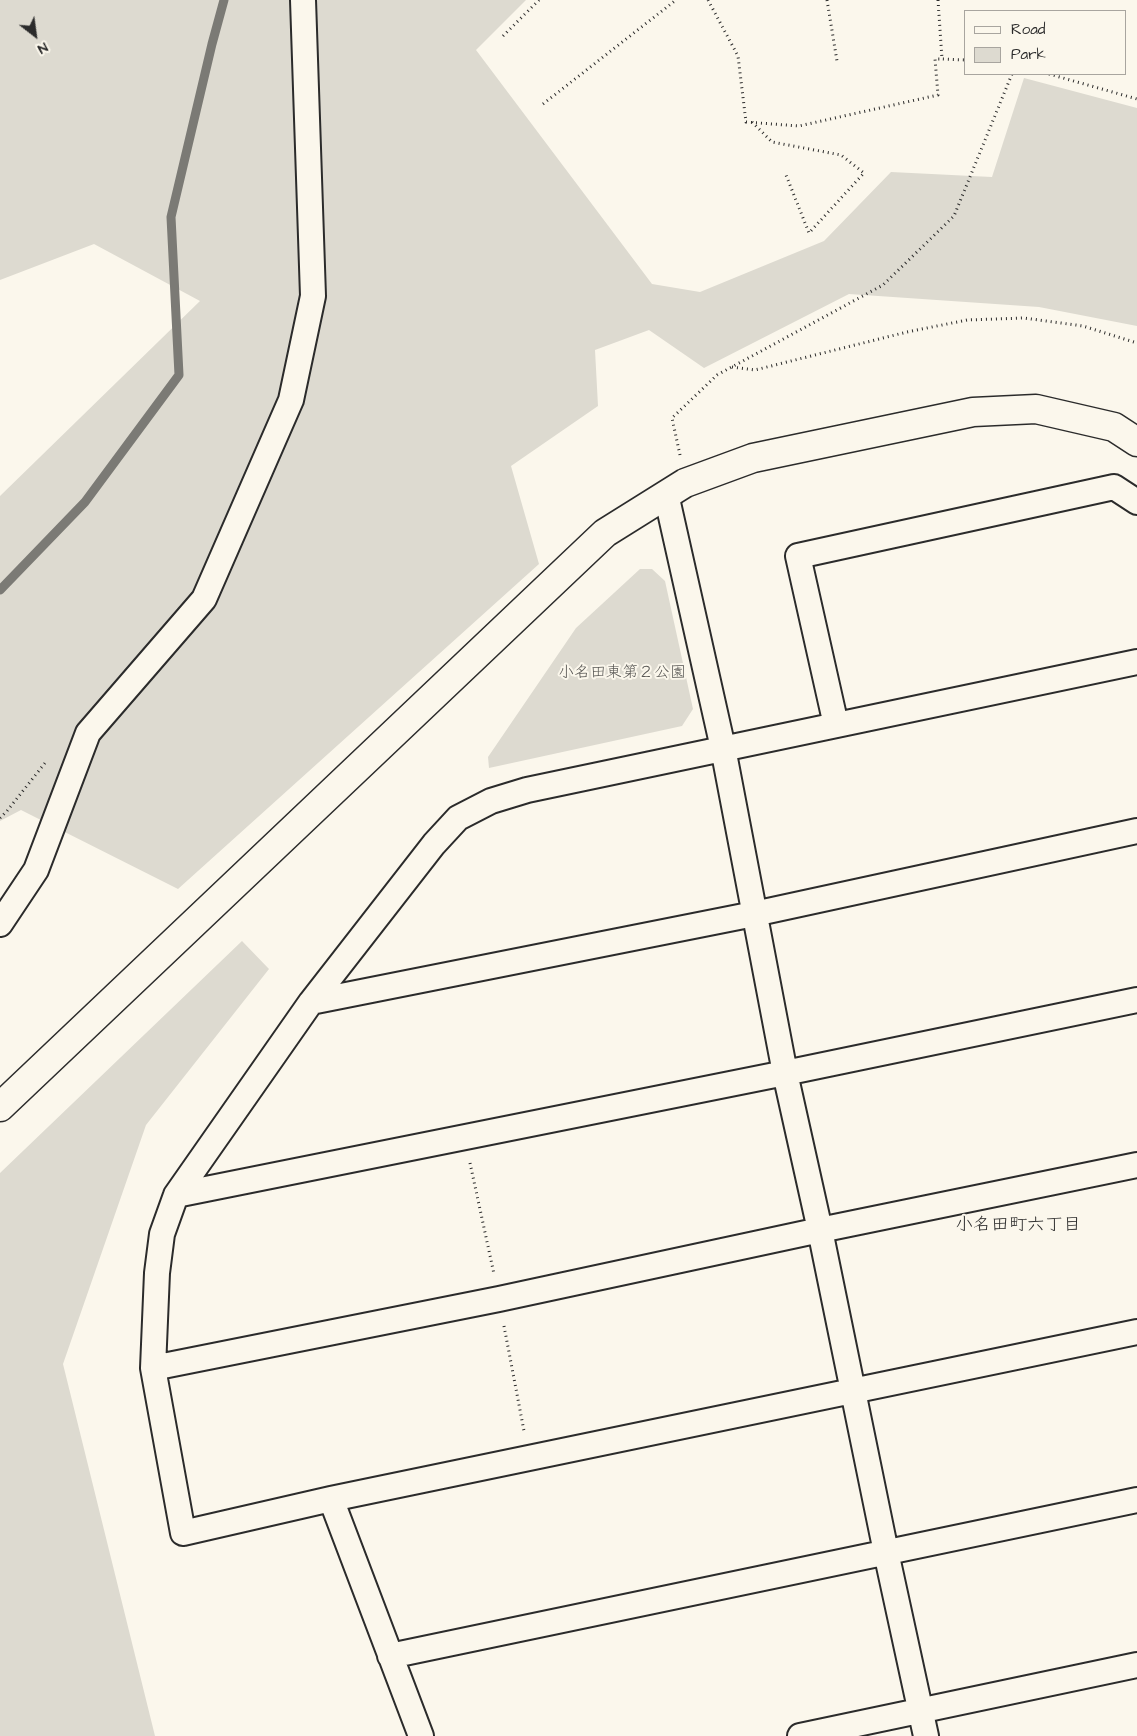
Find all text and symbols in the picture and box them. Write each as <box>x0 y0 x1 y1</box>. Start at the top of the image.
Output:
north arrow <box>10 10 60 60</box>
legend <box>964 10 1127 75</box>
text: Road <box>1011 19 1045 40</box>
text: N <box>34 37 51 59</box>
text: Park <box>1011 44 1046 65</box>
park label: 小名田東第２公園 <box>558 664 686 684</box>
district label: 小名田町六丁目 <box>955 1215 1081 1237</box>

